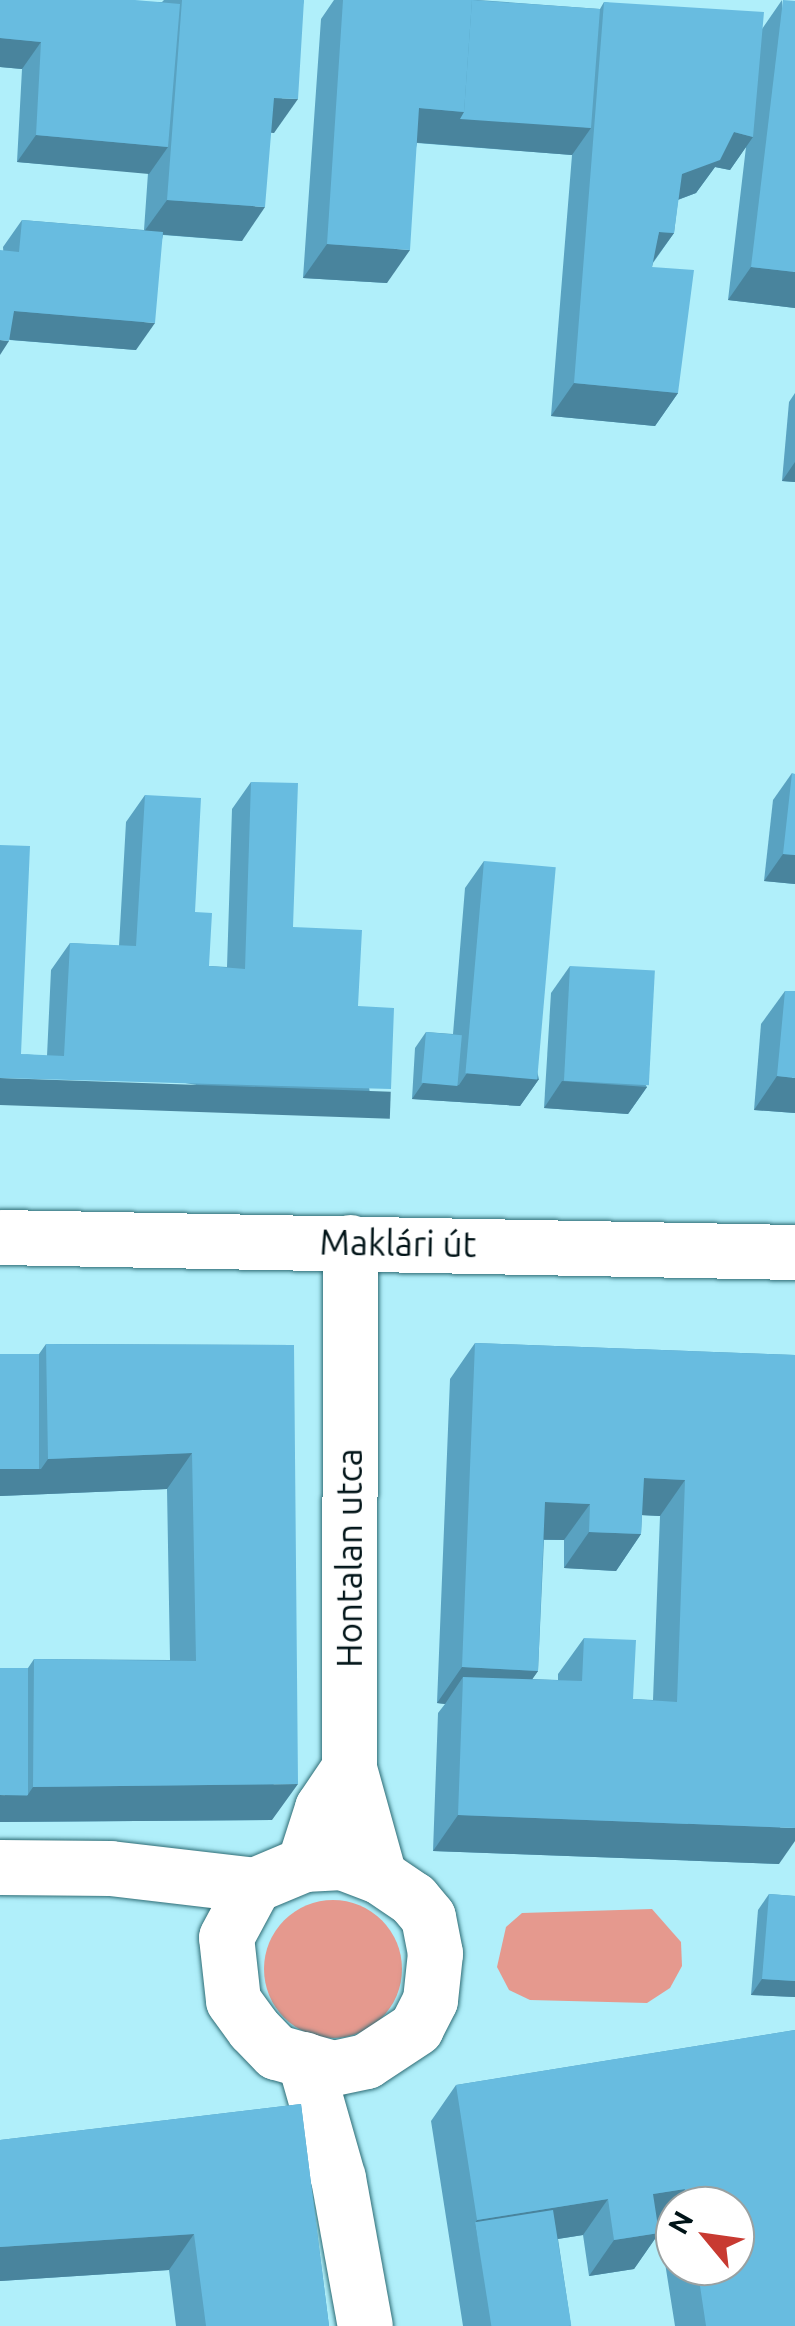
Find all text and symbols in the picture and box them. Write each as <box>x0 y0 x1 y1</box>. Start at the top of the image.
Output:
street label: Maklári út <box>319 1221 477 1265</box>
street label: Hontalan utca <box>328 1448 370 1668</box>
north arrow <box>655 2186 755 2286</box>
text: N <box>661 2206 699 2239</box>

